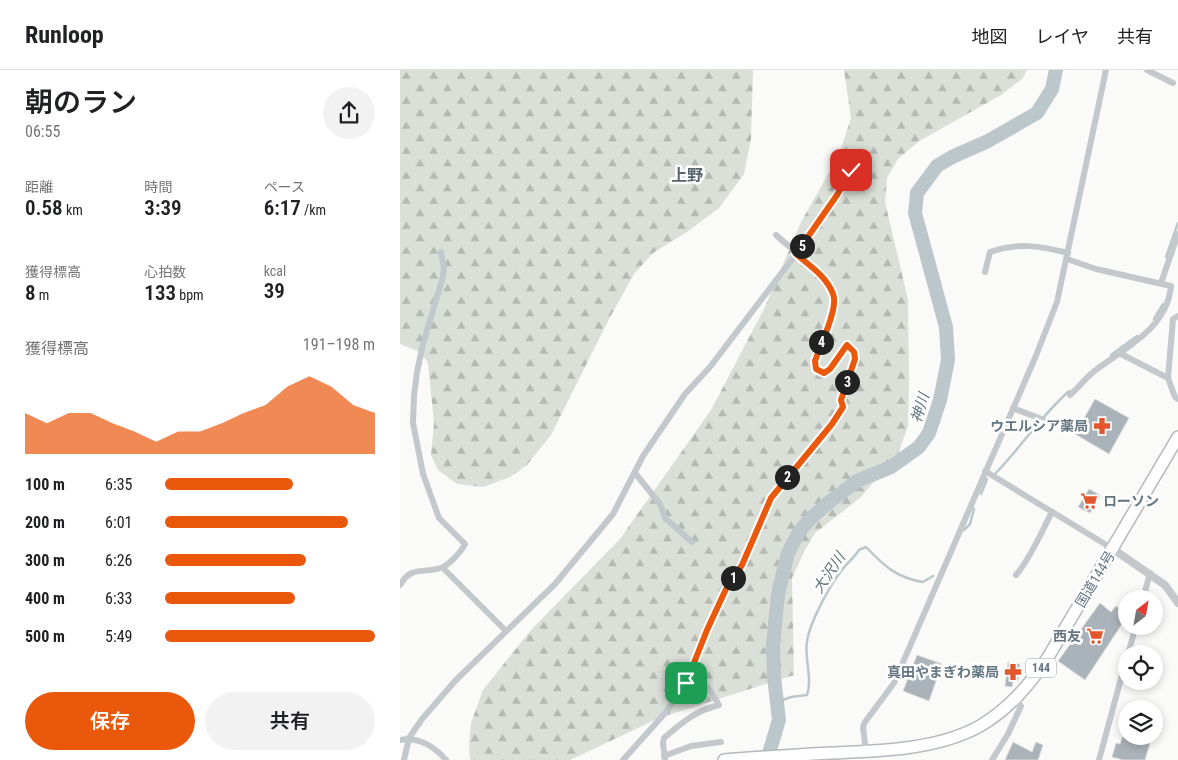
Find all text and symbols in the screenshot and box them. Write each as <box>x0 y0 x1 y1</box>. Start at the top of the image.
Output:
text: Runloop <box>25 21 104 49</box>
text: 地図 <box>972 26 1008 47</box>
text: レイヤ <box>1036 26 1089 47</box>
text: 共有 <box>1117 26 1153 47</box>
text: 朝のラン <box>25 86 137 119</box>
button: share <box>323 87 375 139</box>
text: 06:55 <box>25 122 60 141</box>
pin <box>830 149 872 191</box>
icon: check <box>837 156 865 184</box>
district label: 上野 <box>671 166 703 185</box>
text: 距離 <box>25 179 53 195</box>
text: 時間 <box>144 179 172 195</box>
text: ペース <box>264 179 305 195</box>
text: 0.58 <box>25 196 63 220</box>
text: 3:39 <box>144 196 182 220</box>
text: 6:17 <box>264 196 301 220</box>
text: km <box>63 202 83 218</box>
text: /km <box>301 202 326 218</box>
pin: 5 <box>790 234 814 258</box>
text: 5 <box>799 238 806 254</box>
text: kcal <box>264 263 286 279</box>
text: 獲得標高 <box>25 264 81 280</box>
text: 心拍数 <box>144 264 186 280</box>
text: 39 <box>264 279 285 303</box>
text: 8 <box>25 281 36 305</box>
text: 133 <box>144 281 176 305</box>
text: m <box>36 287 49 303</box>
text: bpm <box>176 287 204 303</box>
pin: 4 <box>808 330 834 354</box>
text: 4 <box>818 334 825 350</box>
text: 191–198 m <box>303 335 375 354</box>
text: 獲得標高 <box>25 339 89 358</box>
pin: 3 <box>834 370 860 394</box>
text: 3 <box>844 374 851 390</box>
water label: 神川 <box>907 389 934 425</box>
pharmacy icon: ウエルシア薬局 <box>1092 416 1112 436</box>
place label: ウエルシア薬局 <box>990 418 1088 434</box>
pin: 2 <box>774 464 800 490</box>
text: 2 <box>784 469 791 485</box>
text: 100 m <box>25 475 65 494</box>
text: 6:35 <box>105 475 132 494</box>
supermarket icon: ローソン <box>1079 491 1099 511</box>
place label: ローソン <box>1103 493 1159 509</box>
text: 200 m <box>25 513 65 532</box>
text: 6:01 <box>105 513 132 532</box>
water label: 大沢川 <box>809 548 850 597</box>
street label: 国道144号 <box>1072 548 1118 610</box>
text: 300 m <box>25 551 65 570</box>
text: 6:26 <box>105 551 132 570</box>
pin: 1 <box>720 566 746 590</box>
text: 1 <box>730 570 737 586</box>
text: 400 m <box>25 589 65 608</box>
text: 6:33 <box>105 589 132 608</box>
north arrow <box>1118 590 1162 635</box>
map controls <box>1118 590 1163 745</box>
supermarket icon: 西友 <box>1085 626 1105 646</box>
text: 500 m <box>25 627 65 646</box>
text: 5:49 <box>105 627 132 646</box>
place label: 西友 <box>1053 628 1081 644</box>
button: locate <box>1118 645 1163 690</box>
road number: 144 <box>1026 658 1056 678</box>
pin <box>665 662 707 704</box>
pharmacy icon: 真田やまぎわ薬局 <box>1003 662 1023 682</box>
place label: 真田やまぎわ薬局 <box>887 664 999 680</box>
icon: arrive <box>672 669 700 697</box>
button: 保存 <box>25 692 195 750</box>
button: 共有 <box>205 692 375 750</box>
button: layers <box>1118 700 1163 745</box>

